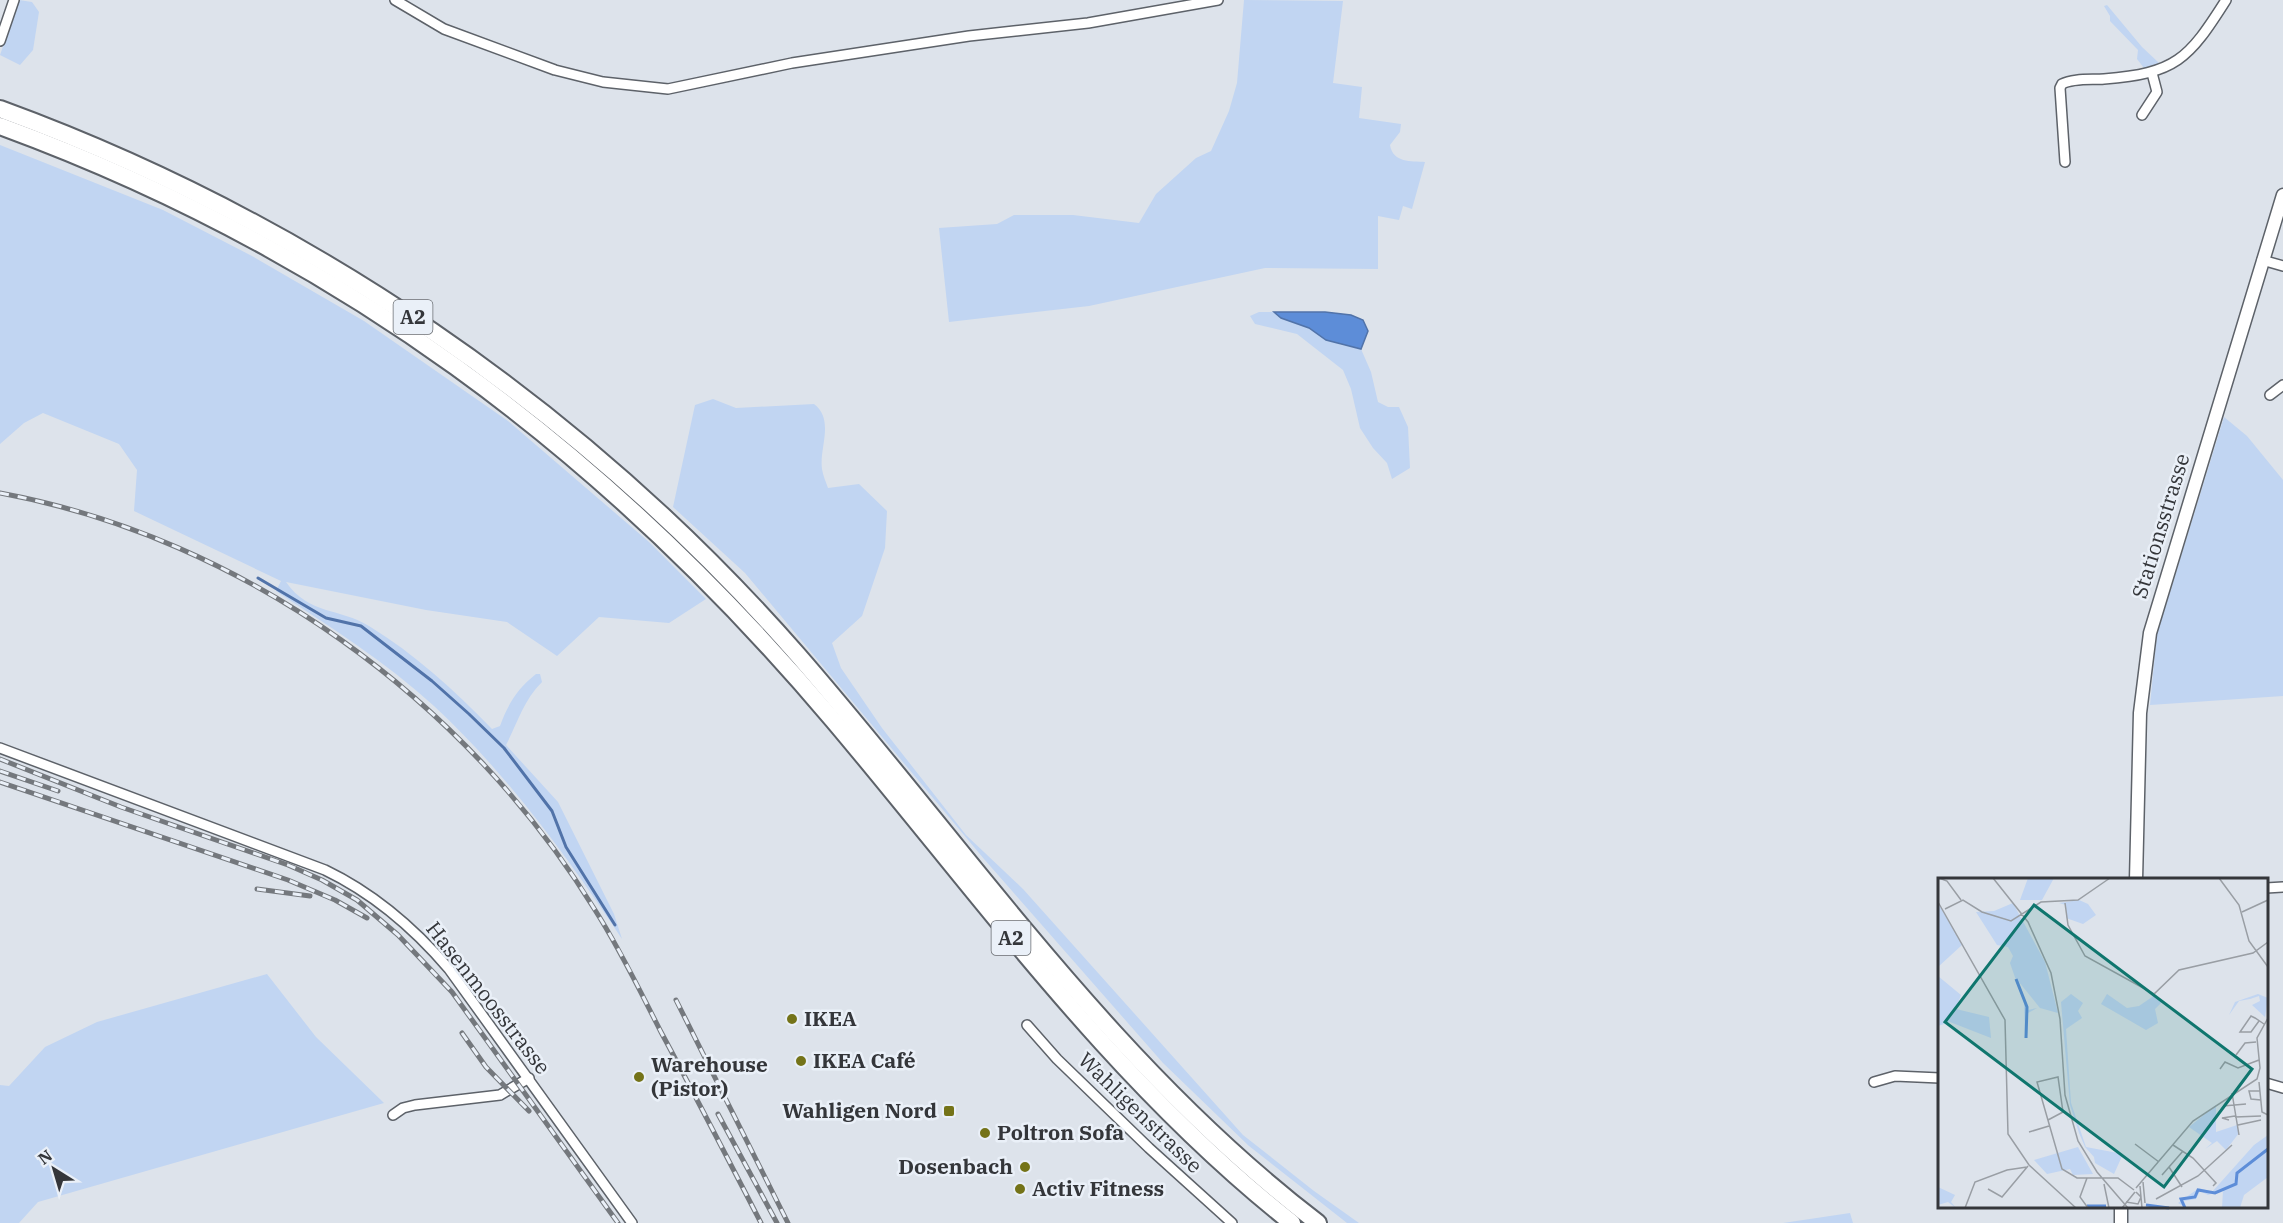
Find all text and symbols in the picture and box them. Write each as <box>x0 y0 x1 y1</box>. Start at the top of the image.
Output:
road number: A2 <box>394 300 432 334</box>
street label: Stationsstrasse <box>2125 450 2195 602</box>
inset map <box>1938 878 2268 1208</box>
street label: Hasenmoosstrasse <box>420 915 557 1080</box>
road number: A2 <box>992 921 1030 955</box>
place label: IKEA <box>804 1004 857 1032</box>
marker: IKEA <box>785 1012 799 1026</box>
place label: IKEA Café <box>813 1046 916 1074</box>
street label: Wahligenstrasse <box>1073 1046 1209 1179</box>
place label: Warehouse (Pistor) <box>651 1050 768 1102</box>
marker: IKEA Café <box>794 1054 808 1068</box>
marker: Warehouse (Pistor) <box>632 1070 646 1084</box>
place label: Wahligen Nord <box>782 1096 937 1124</box>
marker: Wahligen Nord <box>942 1104 956 1118</box>
place label: Poltron Sofa <box>997 1118 1124 1146</box>
marker: Poltron Sofa <box>978 1126 992 1140</box>
north arrow <box>24 1139 84 1199</box>
text: N <box>34 1145 56 1169</box>
place label: Dosenbach <box>898 1152 1013 1180</box>
marker: Dosenbach <box>1018 1160 1032 1174</box>
place label: Activ Fitness <box>1032 1174 1164 1202</box>
marker: Activ Fitness <box>1013 1182 1027 1196</box>

